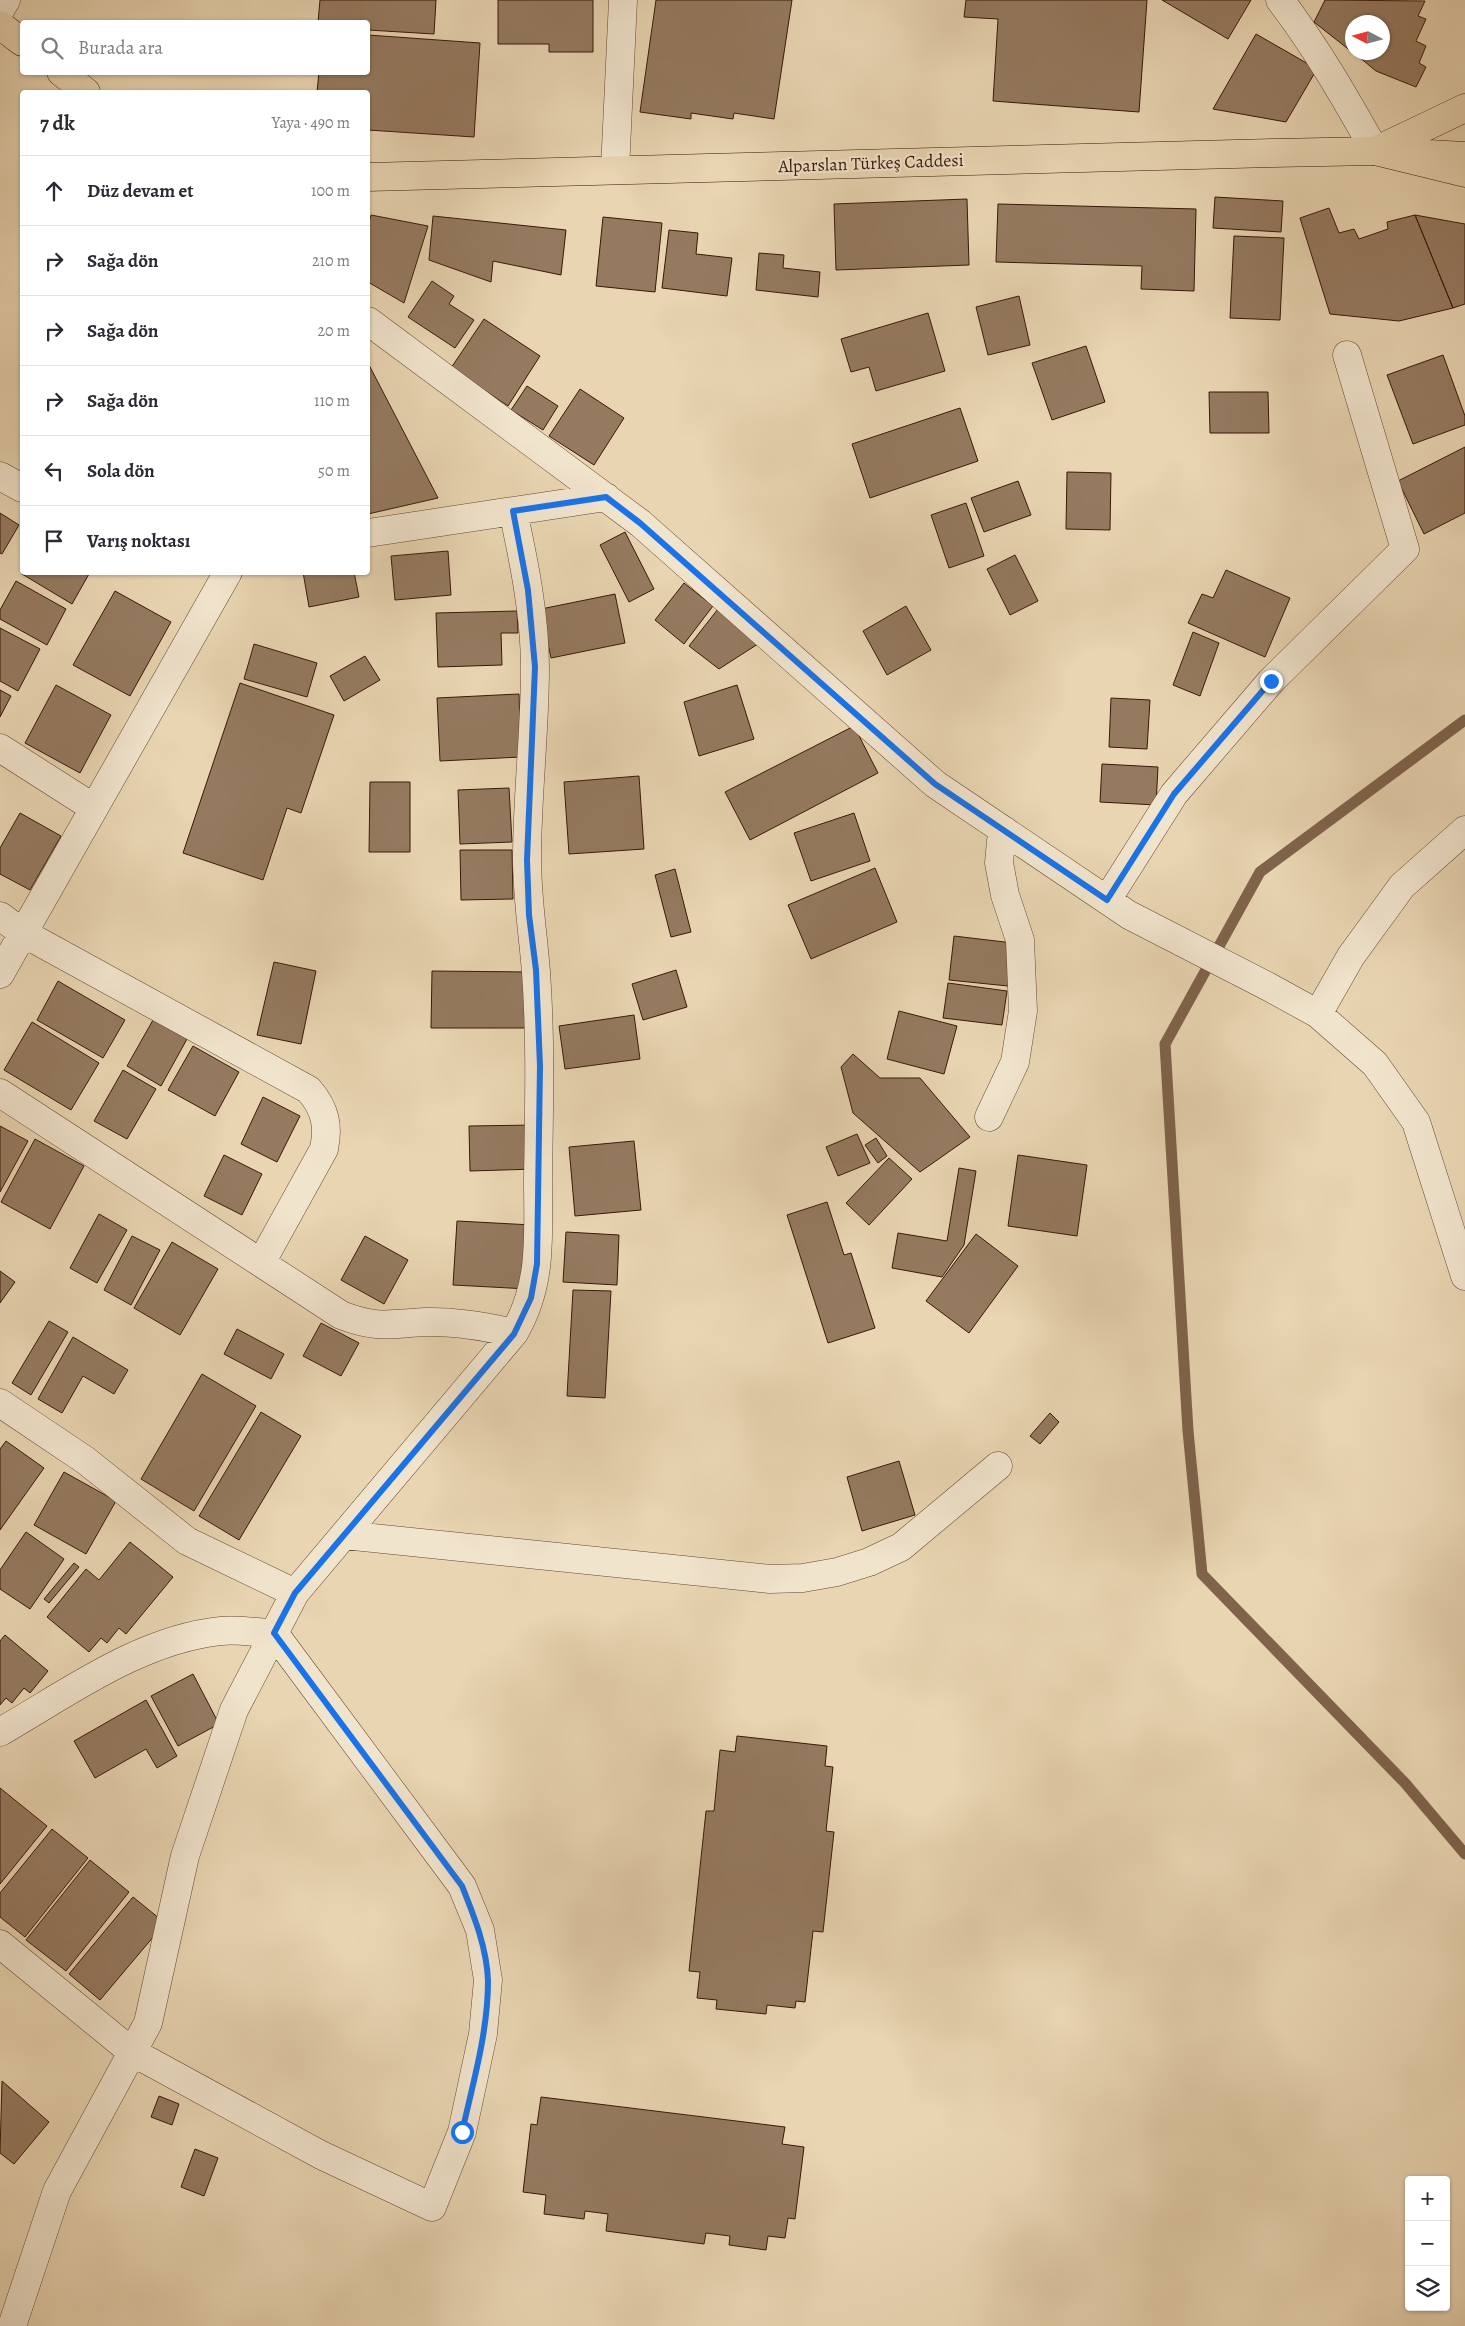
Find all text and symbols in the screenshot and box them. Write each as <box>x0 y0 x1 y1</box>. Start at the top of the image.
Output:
north arrow <box>1345 15 1390 60</box>
search box <box>20 20 370 75</box>
icon: search <box>38 34 66 62</box>
text: Burada ara <box>78 35 163 61</box>
text: 7 dk <box>40 109 75 137</box>
text: Yaya · 490 m <box>272 112 350 134</box>
street label: Alparslan Türkeş Caddesi <box>777 148 964 178</box>
icon: ahead <box>40 177 68 205</box>
text: Düz devam et <box>87 178 194 204</box>
text: 100 m <box>311 180 350 202</box>
icon: right <box>40 247 68 275</box>
text: Sağa dön <box>87 248 159 274</box>
text: 210 m <box>312 250 350 272</box>
icon: right <box>40 317 68 345</box>
text: Sağa dön <box>87 318 159 344</box>
text: 20 m <box>317 320 350 342</box>
icon: right <box>40 387 68 415</box>
text: Sağa dön <box>87 388 159 414</box>
text: 110 m <box>314 390 350 412</box>
icon: left <box>40 457 68 485</box>
text: Sola dön <box>87 458 155 484</box>
text: 50 m <box>318 460 350 482</box>
icon: arrive <box>40 527 68 555</box>
text: Varış noktası <box>87 528 190 554</box>
route end <box>1260 670 1283 693</box>
route start <box>451 2121 474 2144</box>
map controls <box>1405 2176 1450 2311</box>
button: + <box>1405 2176 1450 2221</box>
button: − <box>1405 2221 1450 2266</box>
button: layers <box>1405 2266 1450 2311</box>

